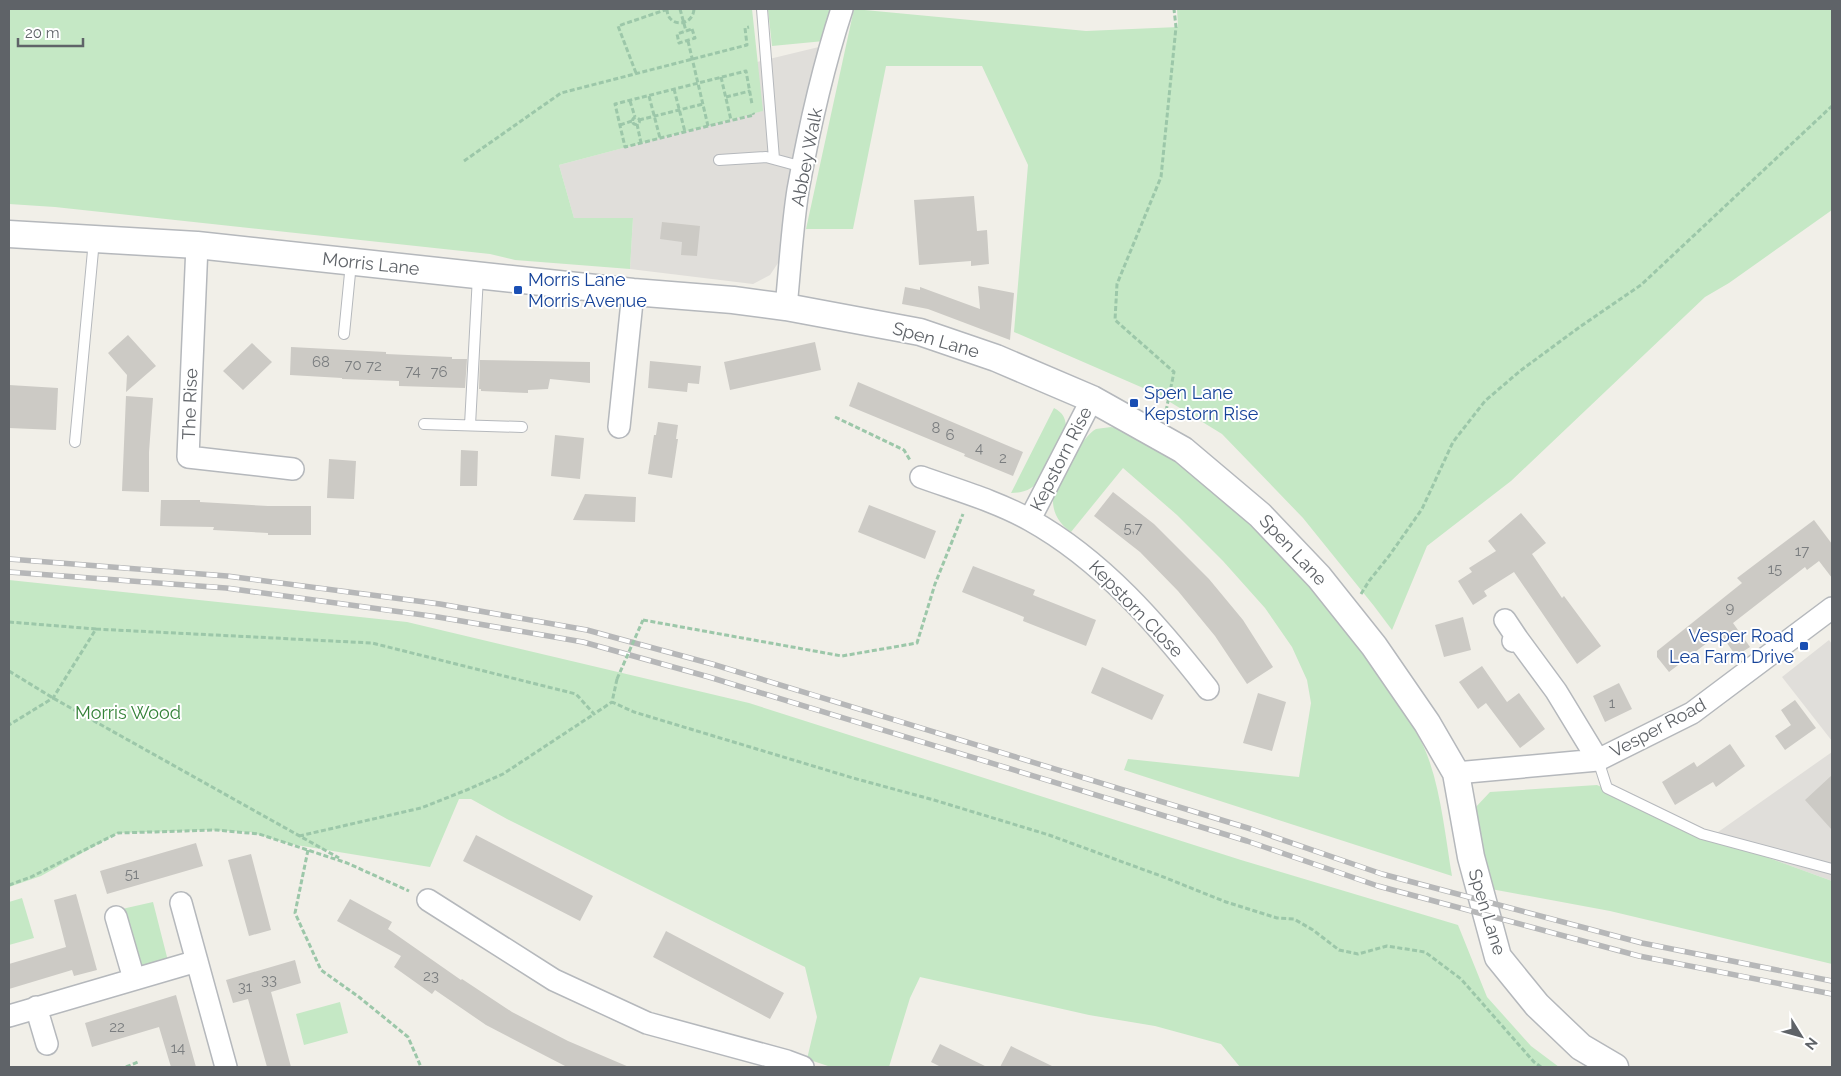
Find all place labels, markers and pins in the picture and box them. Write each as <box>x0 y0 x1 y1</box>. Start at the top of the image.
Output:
place label: Morris Lane Morris Avenue <box>528 269 647 311</box>
marker: Morris Lane Morris Avenue <box>512 284 524 296</box>
place label: Spen Lane Kepstorn Rise <box>1144 382 1259 424</box>
marker: Spen Lane Kepstorn Rise <box>1128 397 1140 409</box>
place label: Vesper Road Lea Farm Drive <box>1669 625 1794 667</box>
marker: Vesper Road Lea Farm Drive <box>1798 640 1810 652</box>

